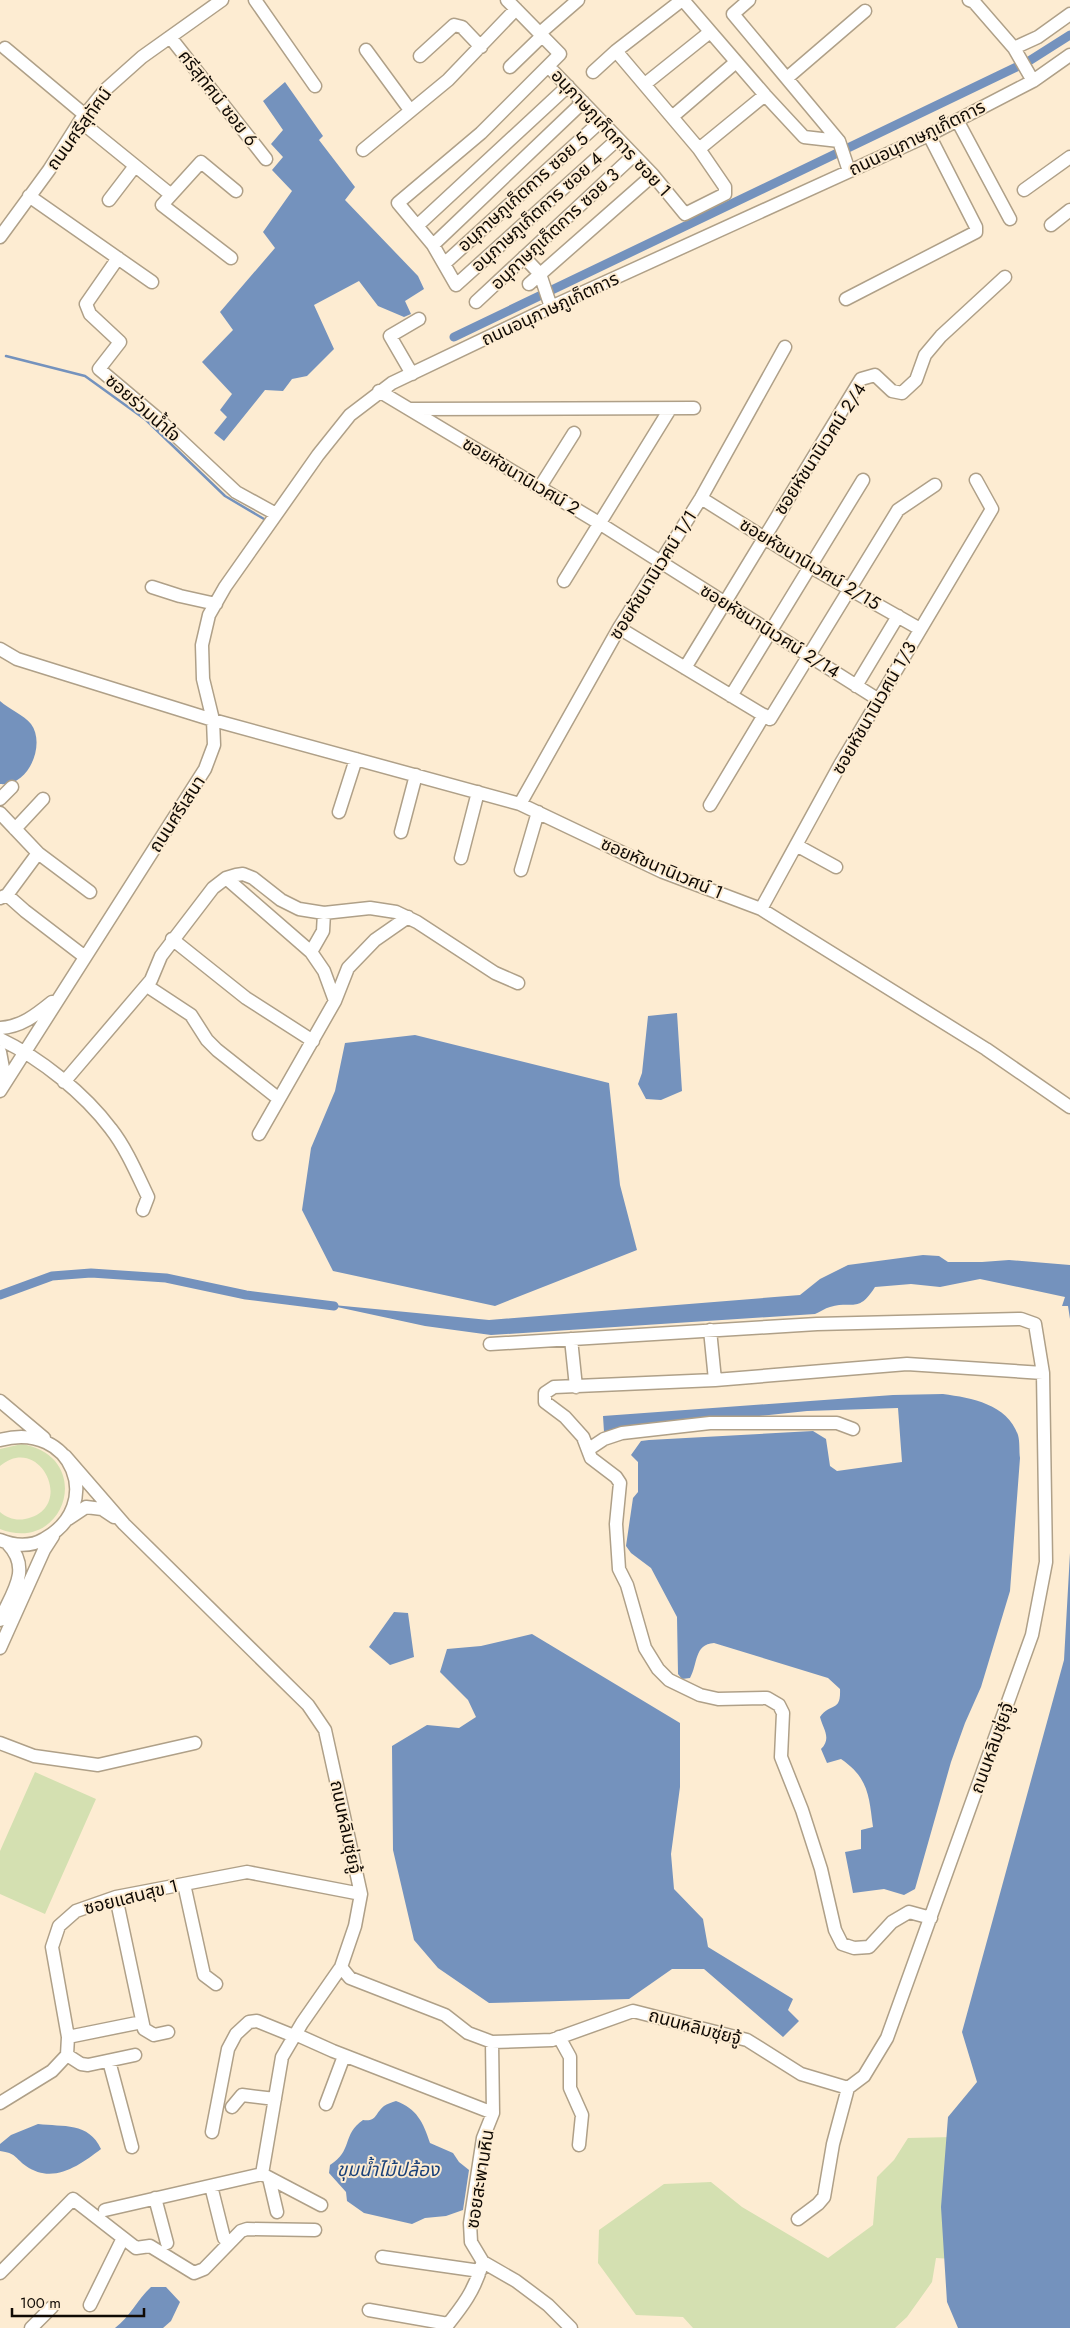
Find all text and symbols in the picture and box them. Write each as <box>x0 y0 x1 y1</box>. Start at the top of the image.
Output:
street label: ศรีสุทัศน์ ซอย 6 <box>172 44 264 152</box>
street label: อนุภาษภูเก็ตการ ซอย 1 <box>545 63 677 203</box>
street label: ถนนศรีสุทัศน์ <box>40 82 118 176</box>
street label: ถนนอนุภาษภูเก็ตการ <box>844 94 990 182</box>
street label: อนุภาษภูเก็ตการ ซอย 5 <box>452 126 594 258</box>
street label: อนุภาษภูเก็ตการ ซอย 4 <box>466 146 608 278</box>
street label: อนุภาษภูเก็ตการ ซอย 3 <box>485 162 625 296</box>
street label: ถนนอนุภาษภูเก็ตการ <box>477 266 623 352</box>
street label: ซอยร่วมน้ำใจ <box>100 368 186 448</box>
street label: ซอยหัชนานิเวศน์ 2/4 <box>768 378 872 520</box>
street label: ซอยหัชนานิเวศน์ 2 <box>457 431 585 521</box>
street label: ซอยหัชนานิเวศน์ 1/1 <box>603 505 703 645</box>
street label: ซอยหัชนานิเวศน์ 2/15 <box>735 512 885 616</box>
street label: ซอยหัชนานิเวศน์ 2/14 <box>695 577 845 685</box>
street label: ซอยหัชนานิเวศน์ 1/3 <box>825 636 923 779</box>
street label: ถนนศรีเสนา <box>142 771 212 857</box>
street label: ซอยหัชนานิเวศน์ 1 <box>597 830 727 906</box>
street label: ถนนหลิมซุ่ยจู้ <box>964 1699 1020 1797</box>
street label: ถนนหลิมซุ่ยจู้ <box>323 1778 369 1876</box>
street label: ซอยแสนสุข 1 <box>81 1873 181 1921</box>
street label: ถนนหลิมซุ่ยจู้ <box>646 2002 744 2052</box>
street label: ซอยสะพานหิน <box>459 2128 501 2230</box>
water label: ขุมน้ำไม้ปล้อง <box>337 2156 440 2183</box>
scale bar <box>12 2286 145 2318</box>
text: 100 m <box>20 2292 61 2314</box>

